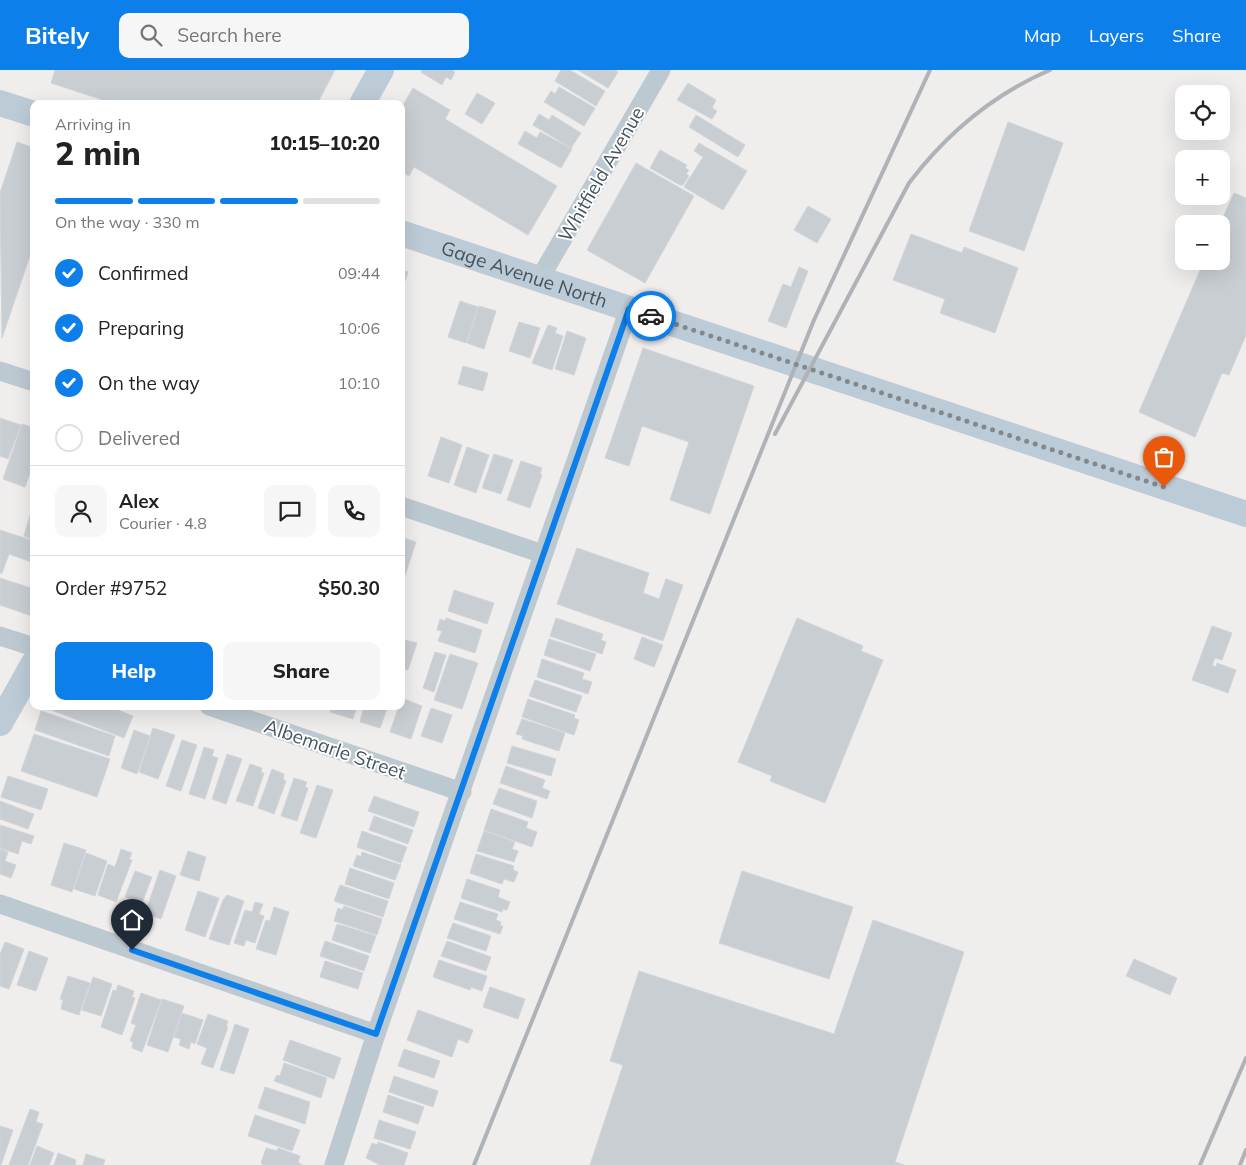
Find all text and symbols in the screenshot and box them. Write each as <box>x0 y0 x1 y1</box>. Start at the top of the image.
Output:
search box <box>119 13 469 58</box>
text: Bitely <box>25 20 89 50</box>
icon: search <box>137 21 165 49</box>
text: Search here <box>177 23 282 47</box>
text: Map <box>1024 24 1061 47</box>
text: Layers <box>1089 24 1144 47</box>
text: Share <box>1172 24 1221 47</box>
map controls <box>1175 85 1230 270</box>
button: locate <box>1175 85 1230 140</box>
street label: Whitfield Avenue <box>553 102 649 246</box>
text: Arriving in <box>55 114 131 134</box>
text: 10:15–10:20 <box>269 131 380 155</box>
text: 2 min <box>55 133 141 173</box>
button: + <box>1175 150 1230 205</box>
text: On the way · 330 m <box>55 212 200 232</box>
button: − <box>1175 215 1230 270</box>
street label: Gage Avenue North <box>438 235 610 313</box>
icon: check <box>55 259 83 287</box>
text: Confirmed <box>98 261 189 285</box>
text: 09:44 <box>338 263 380 283</box>
courier <box>626 291 676 341</box>
icon: car <box>637 302 665 330</box>
icon: check <box>55 314 83 342</box>
text: Preparing <box>98 316 184 340</box>
text: 10:06 <box>338 318 380 338</box>
icon: check <box>55 369 83 397</box>
text: On the way <box>98 371 200 395</box>
text: 10:10 <box>338 373 380 393</box>
text: Delivered <box>98 426 180 450</box>
pin <box>1143 436 1185 487</box>
icon: bag <box>1150 443 1178 471</box>
button: person <box>55 485 107 537</box>
button: chat <box>264 485 316 537</box>
button: phone <box>328 485 380 537</box>
text: Alex <box>119 489 159 513</box>
text: Courier · 4.8 <box>119 513 207 533</box>
text: Order #9752 <box>55 576 167 600</box>
text: $50.30 <box>318 576 380 600</box>
button: Help <box>55 642 213 700</box>
button: Share <box>223 642 380 700</box>
street label: Albemarle Street <box>261 714 409 784</box>
pin <box>111 899 153 950</box>
icon: home <box>118 906 146 934</box>

